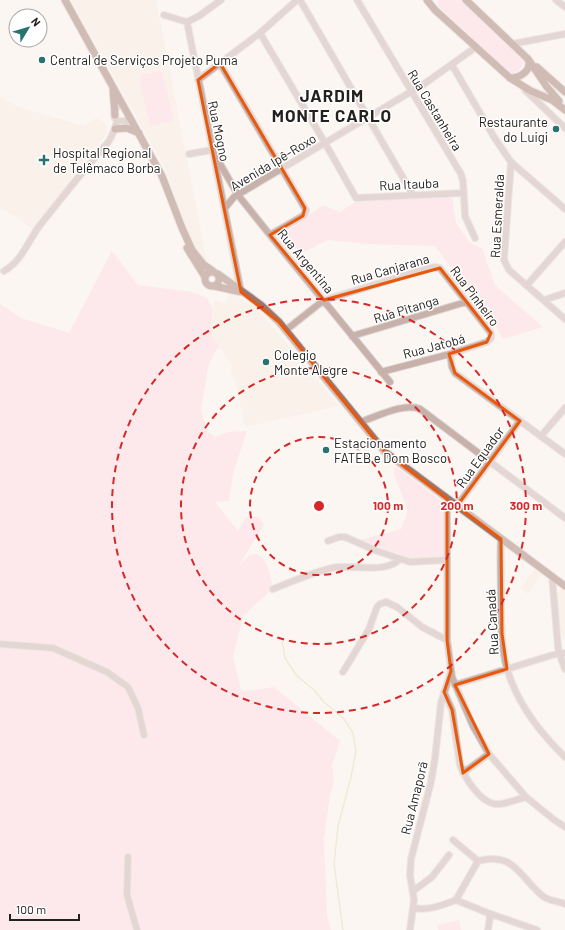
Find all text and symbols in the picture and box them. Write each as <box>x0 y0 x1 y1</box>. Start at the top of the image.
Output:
north arrow <box>8 8 48 48</box>
text: N <box>29 15 44 28</box>
place label: Central de Serviços Projeto Puma <box>50 52 238 68</box>
marker: Central de Serviços Projeto Puma <box>37 55 47 65</box>
street label: Rua Castanheira <box>405 67 465 153</box>
district label: JARDIM MONTE CARLO <box>272 85 392 125</box>
street label: Rua Mogno <box>205 99 233 163</box>
place label: Restaurante do Luigi <box>479 114 548 145</box>
marker: Restaurante do Luigi <box>551 124 561 134</box>
street label: Avenida Ipê-Roxo <box>227 130 319 194</box>
place label: Hospital Regional de Telêmaco Borba <box>53 145 160 176</box>
marker: Hospital Regional de Telêmaco Borba <box>38 154 50 166</box>
street label: Rua Itauba <box>379 174 439 194</box>
street label: Rua Esmeralda <box>487 174 507 258</box>
street label: Rua Argentina <box>274 226 338 296</box>
street label: Rua Canjarana <box>349 250 431 288</box>
street label: Rua Pinheiro <box>447 263 503 329</box>
street label: Rua Pitanga <box>372 292 440 326</box>
street label: Rua Jatobá <box>401 330 467 362</box>
place label: Colegio Monte Alegre <box>274 347 348 378</box>
marker: Colegio Monte Alegre <box>261 357 271 367</box>
street label: Rua Equador <box>452 423 508 491</box>
place label: Estacionamento FATEB e Dom Bosco <box>334 435 447 466</box>
marker: Estacionamento FATEB e Dom Bosco <box>321 445 331 455</box>
text: 100 m <box>373 498 403 512</box>
text: 200 m <box>441 498 473 512</box>
text: 300 m <box>510 498 542 512</box>
centre of rings <box>312 499 326 513</box>
street label: Rua Canadá <box>482 589 502 655</box>
street label: Rua Amaporã <box>397 760 431 836</box>
scale bar <box>10 896 79 922</box>
text: 100 m <box>16 902 46 916</box>

